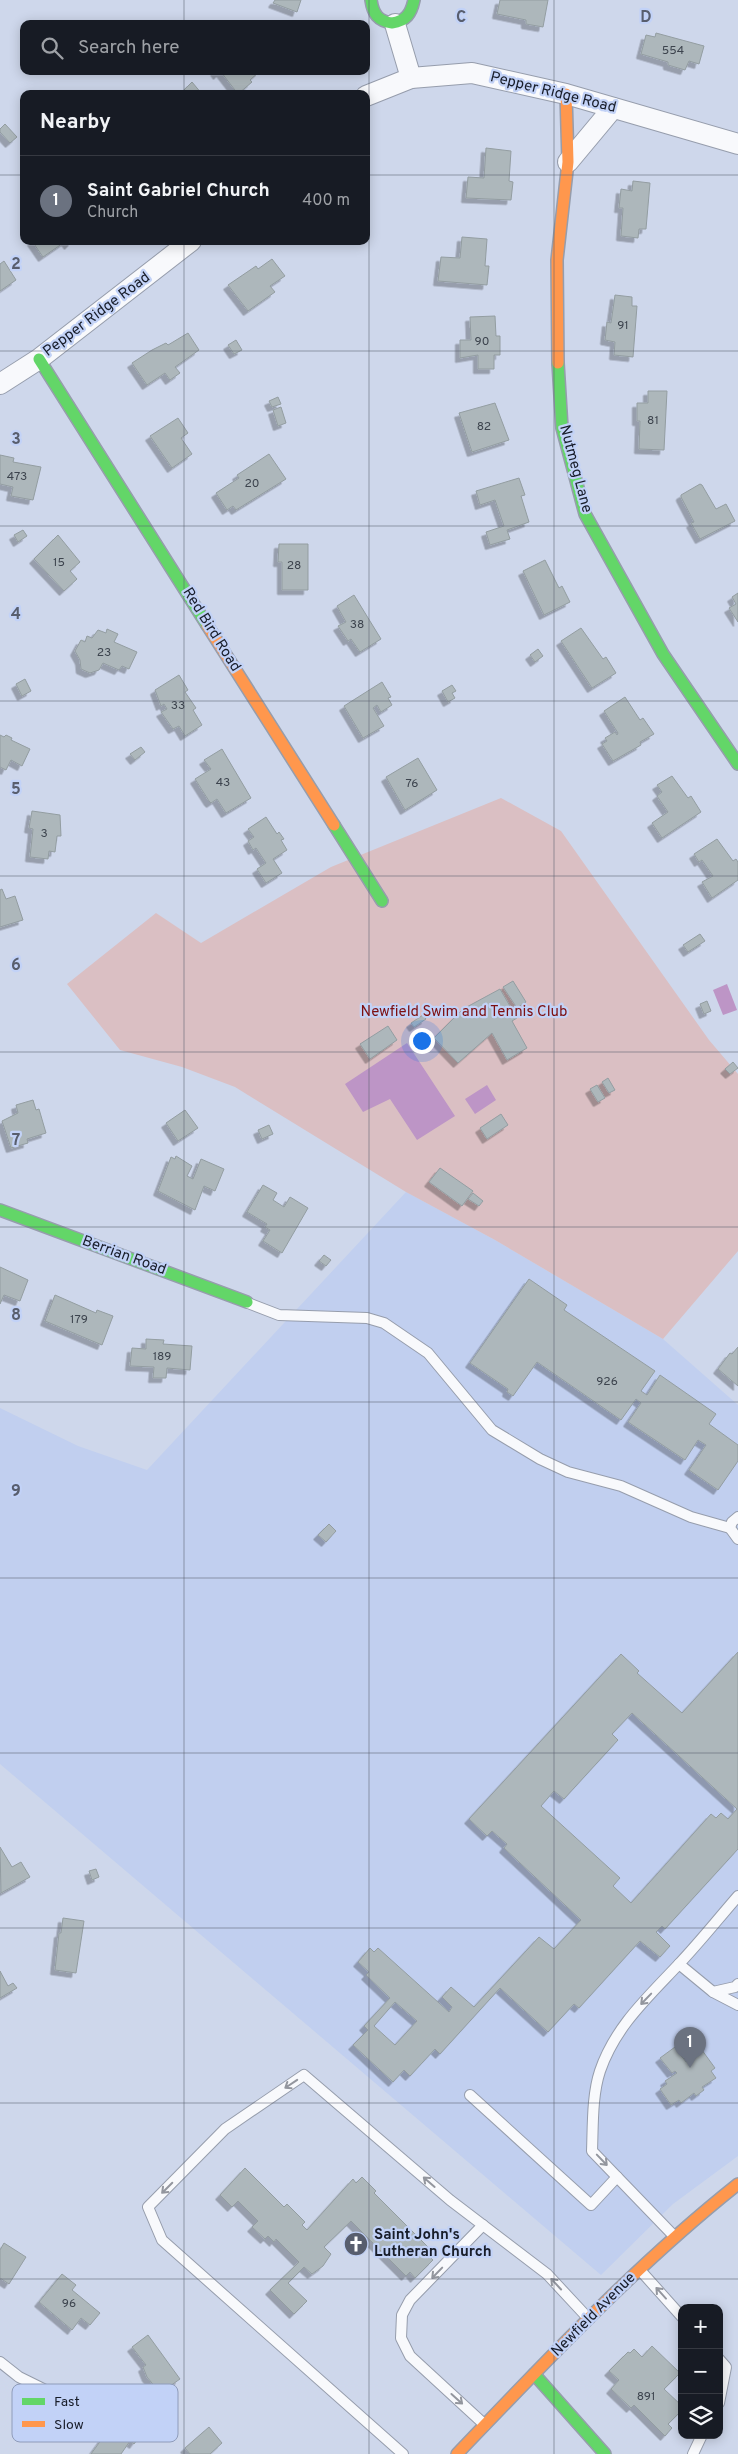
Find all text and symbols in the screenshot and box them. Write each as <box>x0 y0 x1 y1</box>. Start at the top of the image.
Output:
text: C <box>456 8 466 28</box>
text: D <box>640 8 652 28</box>
search box <box>20 20 370 75</box>
icon: search <box>38 34 66 62</box>
text: Search here <box>78 36 180 60</box>
house number: 554 <box>662 43 684 59</box>
street label: Pepper Ridge Road <box>488 68 618 118</box>
text: Nearby <box>40 109 111 136</box>
text: Saint Gabriel Church <box>87 179 270 203</box>
text: 1 <box>53 191 59 211</box>
text: 400 m <box>302 191 350 211</box>
text: Church <box>87 203 138 223</box>
text: 2 <box>11 255 21 275</box>
street label: Pepper Ridge Road <box>40 268 154 362</box>
house number: 91 <box>617 318 629 334</box>
house number: 90 <box>475 334 489 350</box>
house number: 81 <box>647 413 659 429</box>
house number: 82 <box>477 419 491 435</box>
street label: Nutmeg Lane <box>554 423 596 515</box>
text: 3 <box>11 430 21 450</box>
house number: 473 <box>7 469 27 485</box>
house number: 20 <box>244 476 260 492</box>
house number: 15 <box>53 555 65 571</box>
house number: 28 <box>287 558 301 574</box>
street label: Red Bird Road <box>178 584 244 676</box>
text: 4 <box>11 605 21 625</box>
house number: 38 <box>350 617 364 633</box>
house number: 23 <box>97 645 111 661</box>
house number: 33 <box>171 698 185 714</box>
house number: 43 <box>216 775 230 791</box>
house number: 76 <box>406 776 418 792</box>
text: 5 <box>11 780 21 800</box>
house number: 3 <box>40 826 48 842</box>
text: 6 <box>11 956 21 976</box>
park label: Newfield Swim and Tennis Club <box>361 1003 567 1022</box>
your location <box>409 1028 435 1054</box>
text: 7 <box>12 1131 20 1151</box>
street label: Berrian Road <box>79 1232 169 1280</box>
text: 8 <box>11 1306 21 1326</box>
house number: 179 <box>70 1312 88 1328</box>
house number: 189 <box>153 1349 171 1365</box>
house number: 926 <box>596 1374 618 1390</box>
text: 9 <box>11 1482 21 1502</box>
one-way arrow <box>640 1993 652 2005</box>
pin: 1 <box>674 2027 706 2068</box>
one-way arrow <box>284 2079 298 2089</box>
one-way arrow <box>596 2154 608 2167</box>
one-way arrow <box>423 2176 436 2188</box>
one-way arrow <box>161 2182 173 2194</box>
place label: Saint John's Lutheran Church <box>374 2226 492 2262</box>
church icon: Saint John's Lutheran Church <box>343 2231 369 2257</box>
one-way arrow <box>431 2266 443 2279</box>
street label: Newfield Avenue <box>548 2269 640 2361</box>
one-way arrow <box>550 2277 562 2290</box>
one-way arrow <box>655 2287 666 2300</box>
house number: 96 <box>62 2296 76 2312</box>
map controls <box>678 2304 723 2439</box>
button: + <box>678 2304 723 2349</box>
button: − <box>678 2349 723 2394</box>
legend <box>12 2384 178 2442</box>
house number: 891 <box>637 2389 655 2405</box>
one-way arrow <box>450 2393 463 2405</box>
text: Fast <box>54 2394 80 2411</box>
button: layers <box>678 2394 723 2439</box>
text: Slow <box>54 2417 84 2434</box>

